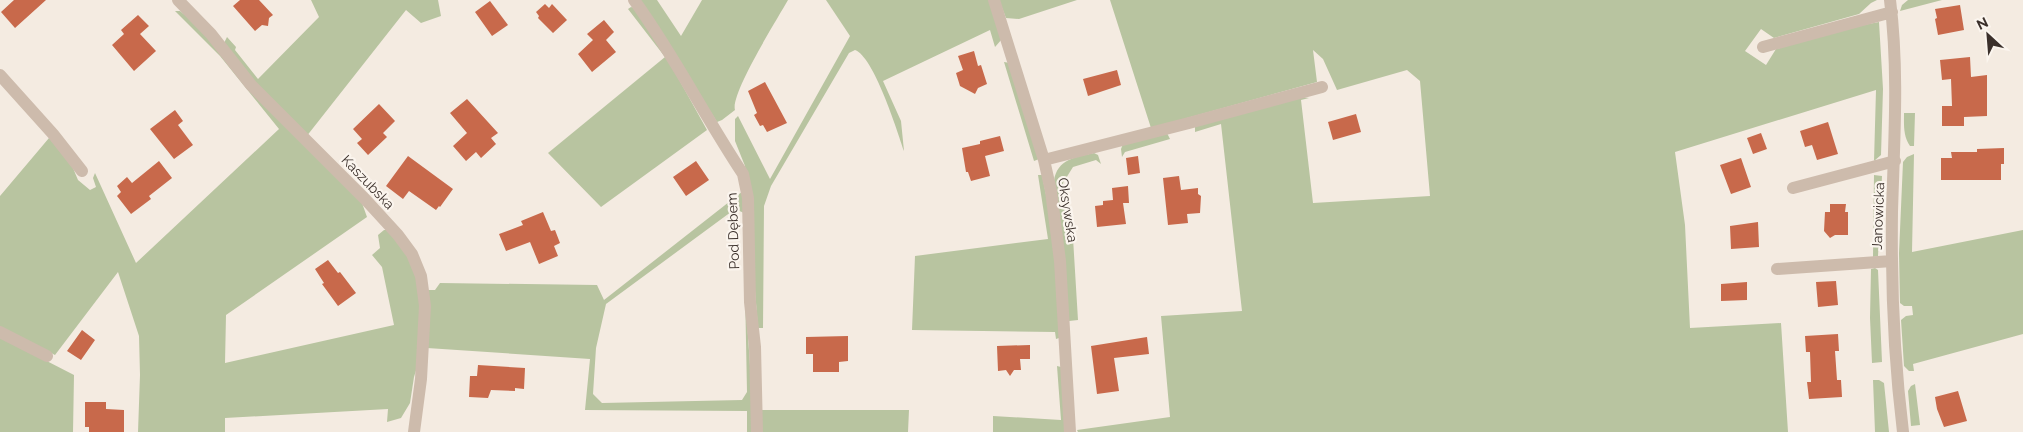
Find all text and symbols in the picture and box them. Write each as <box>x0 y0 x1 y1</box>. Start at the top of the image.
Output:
north arrow <box>1963 10 2013 60</box>
text: N <box>1974 14 1991 33</box>
street label: Kaszubska <box>338 152 398 212</box>
street label: Oksywska <box>1055 177 1081 243</box>
street label: Janowicka <box>1869 182 1887 250</box>
street label: Pod Dębem <box>724 192 742 270</box>

